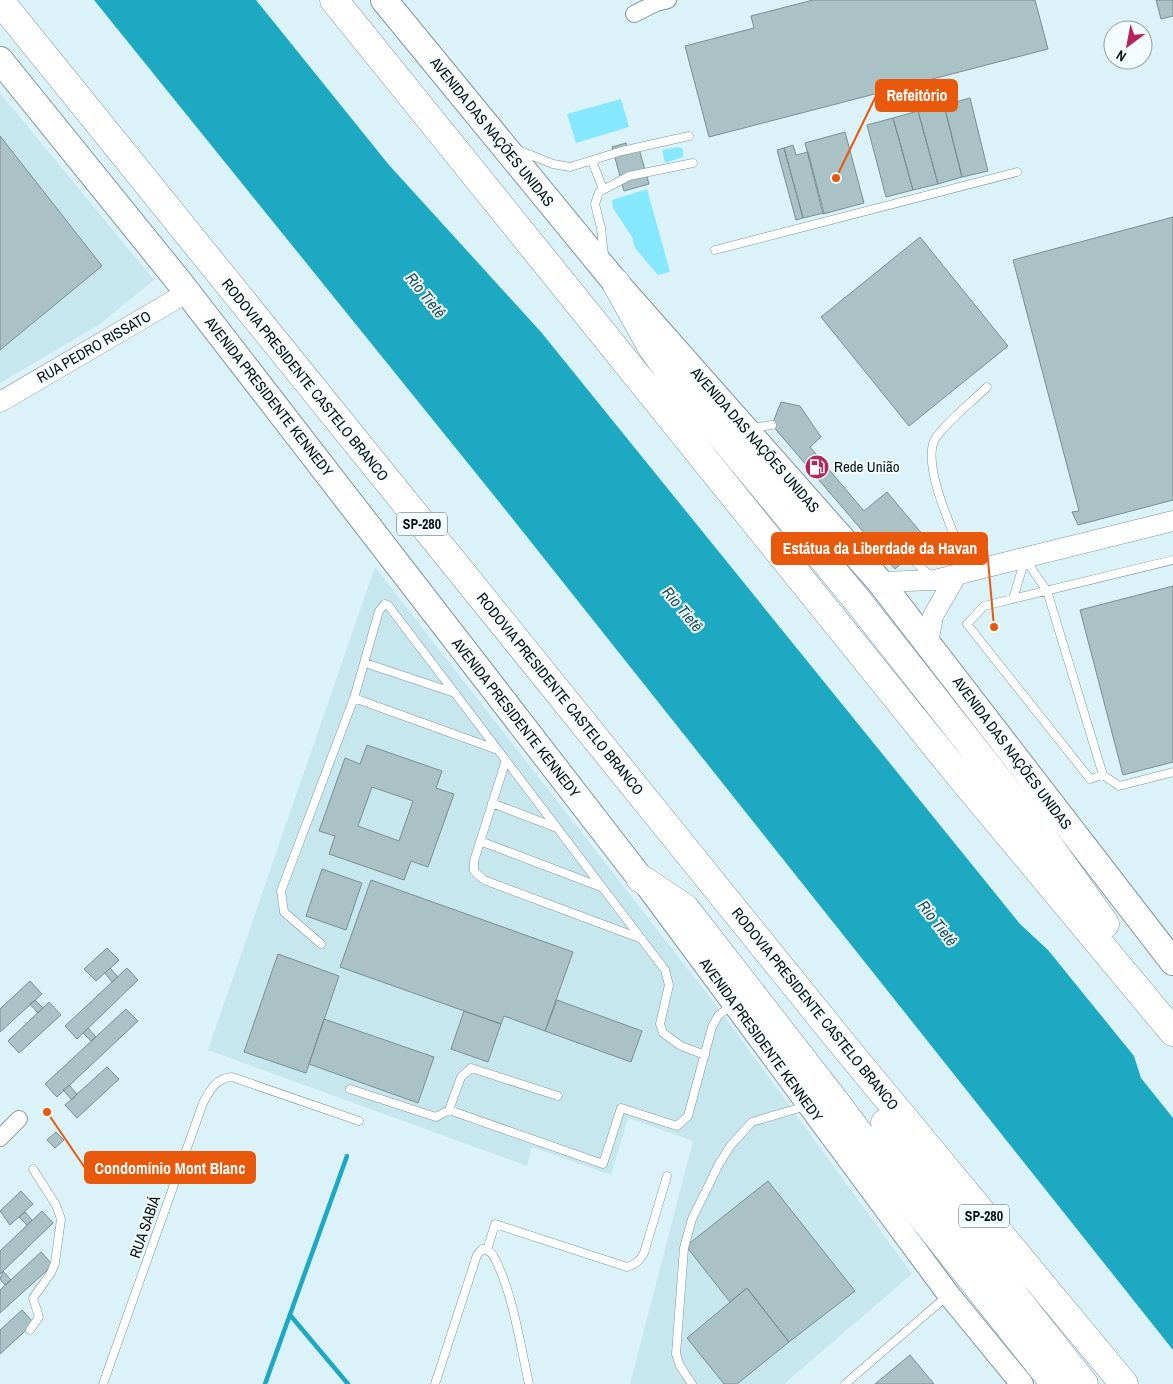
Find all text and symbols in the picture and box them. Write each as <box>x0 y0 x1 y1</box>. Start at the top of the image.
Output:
north arrow <box>1103 20 1153 70</box>
text: N <box>1113 46 1129 66</box>
street label: AVENIDA DAS NAÇÕES UNIDAS <box>425 52 559 211</box>
callout: Refeitório <box>876 80 957 111</box>
text: Refeitório <box>886 84 948 106</box>
water label: Rio Tietê <box>401 267 451 323</box>
street label: RODOVIA PRESIDENTE CASTELO BRANCO <box>217 274 394 485</box>
street label: RUA PEDRO RISSATO <box>33 305 155 388</box>
street label: AVENIDA PRESIDENTE KENNEDY <box>200 312 339 482</box>
street label: AVENIDA DAS NAÇÕES UNIDAS <box>686 362 824 517</box>
fuel station icon: Rede União <box>804 454 830 480</box>
place label: Rede União <box>834 456 900 477</box>
road number: SP-280 <box>397 512 447 536</box>
callout: Estátua da Liberdade da Havan <box>772 533 987 564</box>
text: Estátua da Liberdade da Havan <box>783 537 977 559</box>
water label: Rio Tietê <box>658 582 708 636</box>
street label: RODOVIA PRESIDENTE CASTELO BRANCO <box>472 588 649 799</box>
street label: AVENIDA PRESIDENTE KENNEDY <box>447 633 586 803</box>
street label: AVENIDA DAS NAÇÕES UNIDAS <box>947 671 1077 833</box>
water label: Rio Tietê <box>913 895 963 951</box>
street label: RODOVIA PRESIDENTE CASTELO BRANCO <box>727 903 904 1114</box>
street label: AVENIDA PRESIDENTE KENNEDY <box>694 953 828 1126</box>
callout: Condomínio Mont Blanc <box>85 1152 255 1183</box>
text: Condomínio Mont Blanc <box>95 1157 245 1179</box>
street label: RUA SABIÁ <box>124 1192 165 1261</box>
road number: SP-280 <box>959 1204 1009 1228</box>

